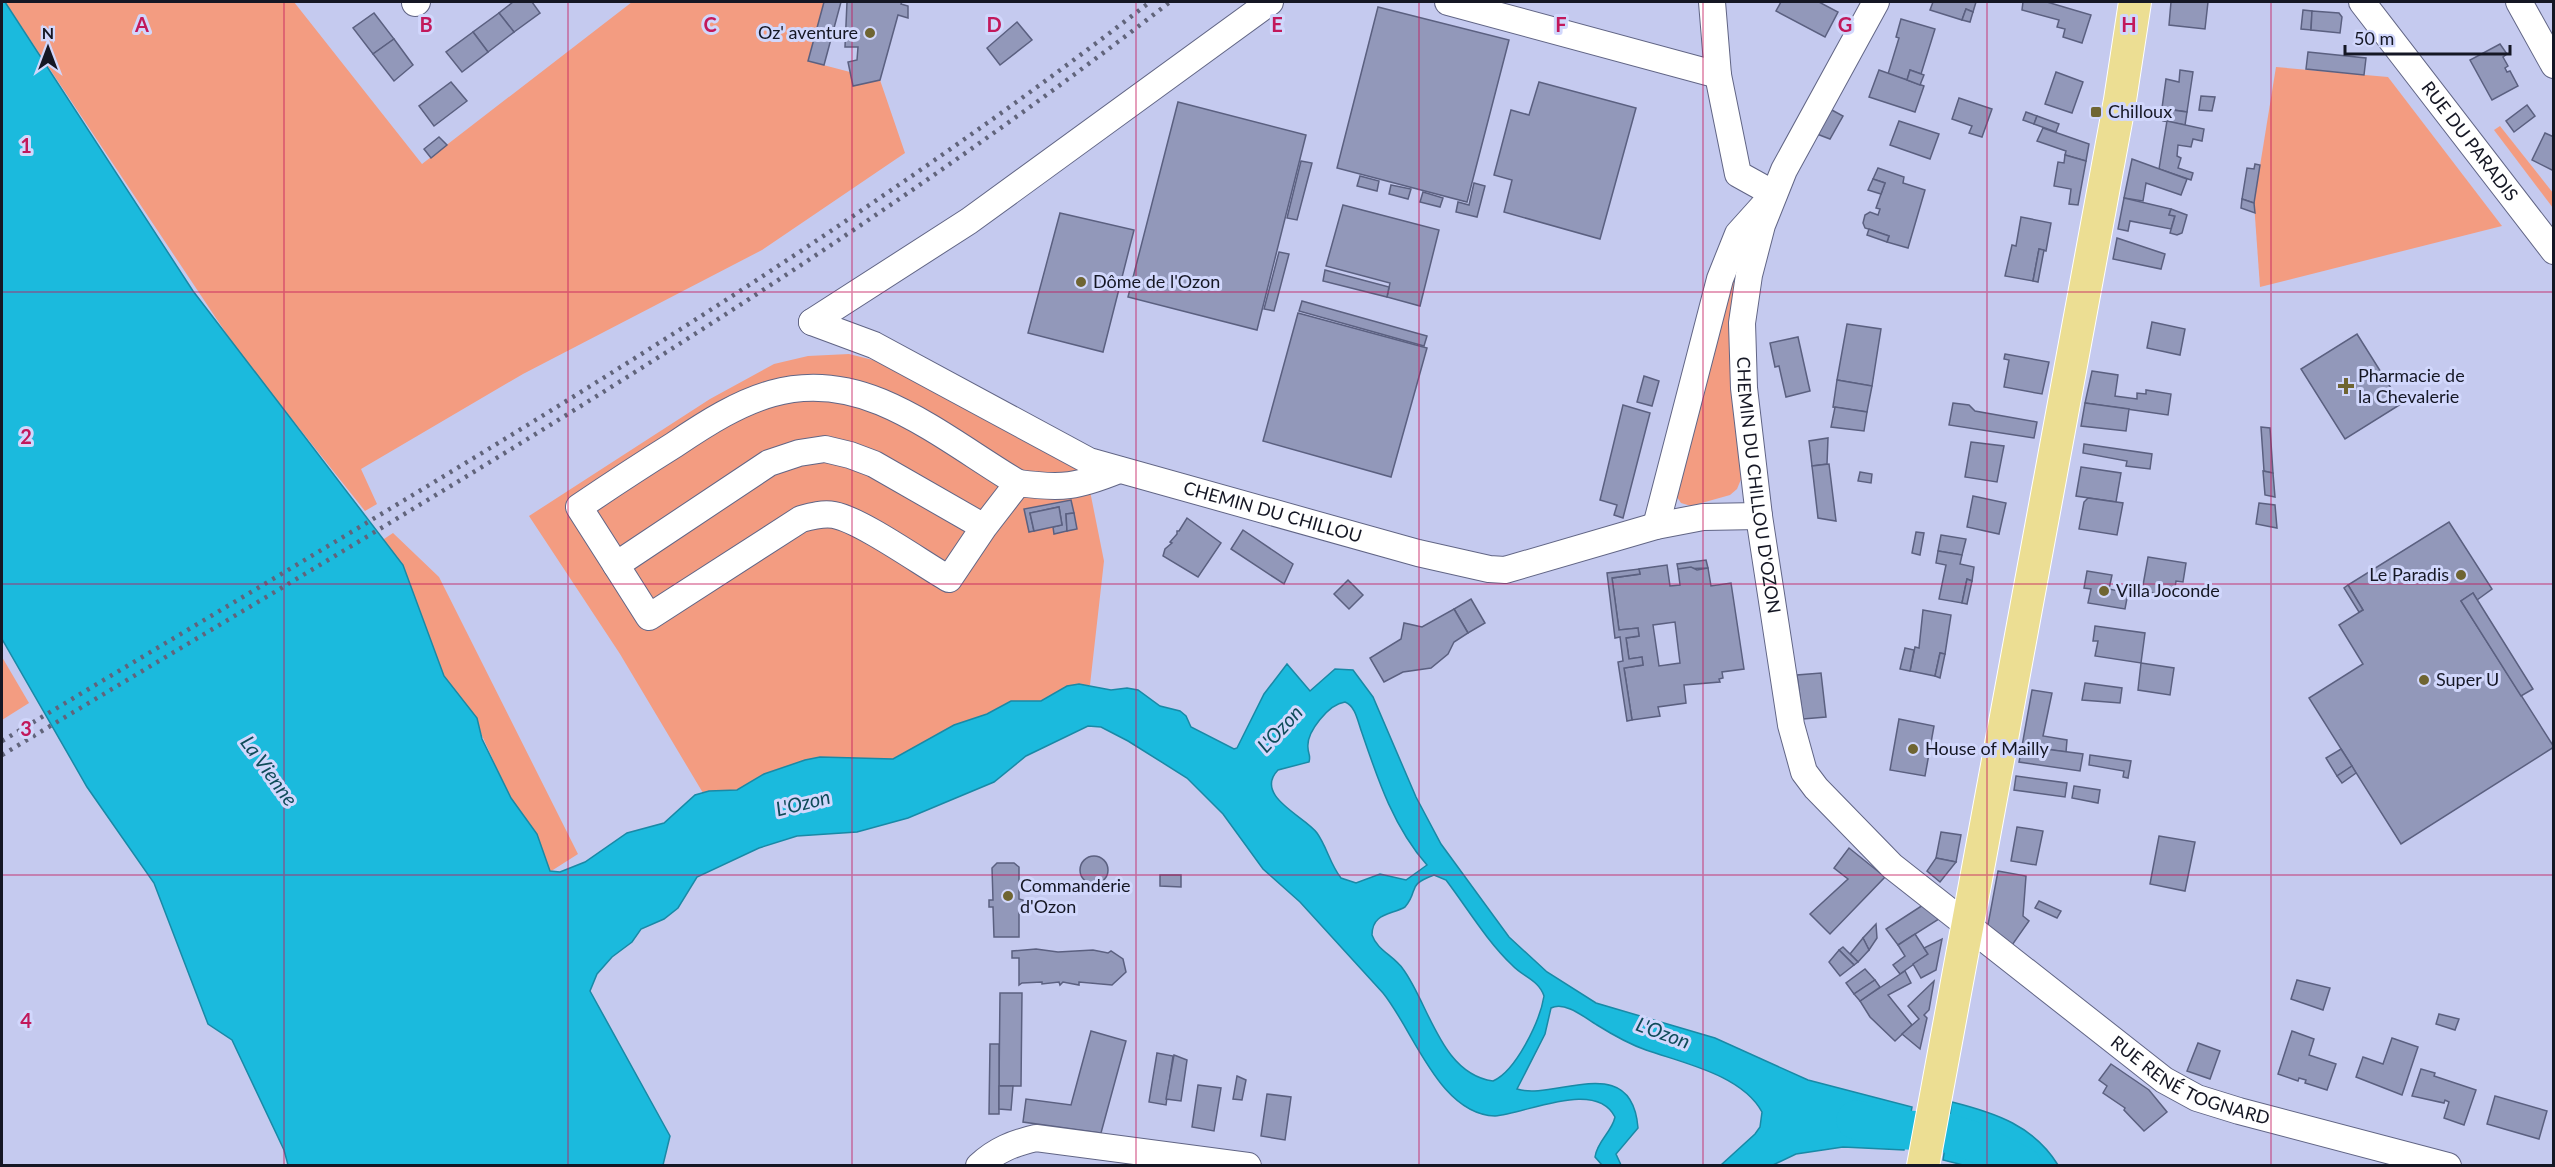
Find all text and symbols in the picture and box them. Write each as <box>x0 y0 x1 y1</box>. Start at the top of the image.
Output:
text: A <box>134 12 149 36</box>
text: B <box>419 12 433 36</box>
text: C <box>703 12 717 36</box>
text: D <box>986 12 1002 36</box>
text: E <box>1271 12 1283 36</box>
text: F <box>1555 12 1567 36</box>
text: G <box>1838 12 1852 36</box>
text: H <box>2121 12 2137 36</box>
north arrow <box>18 18 78 78</box>
scale bar <box>2345 18 2510 56</box>
place label: Oz' aventure <box>758 21 858 43</box>
text: N <box>42 23 54 42</box>
marker: Oz' aventure <box>863 26 877 40</box>
text: 50 m <box>2354 27 2394 49</box>
street label: RUE DU PARADIS <box>2417 77 2523 205</box>
place label: Chilloux <box>2108 100 2172 122</box>
marker: Chilloux <box>2089 105 2103 119</box>
text: 1 <box>20 133 32 157</box>
place label: Dôme de l'Ozon <box>1093 270 1220 292</box>
marker: Dôme de l'Ozon <box>1074 275 1088 289</box>
street label: CHEMIN DU CHILLOU D'OZON <box>1733 356 1786 615</box>
place label: Pharmacie de la Chevalerie <box>2358 364 2465 407</box>
marker: Pharmacie de la Chevalerie <box>2339 379 2353 393</box>
text: 2 <box>20 424 32 448</box>
street label: CHEMIN DU CHILLOU <box>1181 476 1364 547</box>
place label: Le Paradis <box>2369 563 2449 585</box>
marker: Le Paradis <box>2454 568 2468 582</box>
place label: Villa Joconde <box>2116 579 2220 601</box>
marker: Villa Joconde <box>2097 584 2111 598</box>
place label: Super U <box>2436 668 2499 690</box>
marker: Super U <box>2417 673 2431 687</box>
water label: L'Ozon <box>1252 700 1307 757</box>
text: 3 <box>20 716 32 740</box>
water label: La Vienne <box>236 731 303 810</box>
place label: House of Mailly <box>1925 737 2049 759</box>
marker: House of Mailly <box>1906 742 1920 756</box>
water label: L'Ozon <box>773 784 833 820</box>
place label: Commanderie d'Ozon <box>1020 874 1131 917</box>
marker: Commanderie d'Ozon <box>1001 889 1015 903</box>
text: 4 <box>20 1008 32 1032</box>
water label: L'Ozon <box>1633 1011 1694 1053</box>
street label: RUE RENÉ TOGNARD <box>2107 1030 2272 1129</box>

